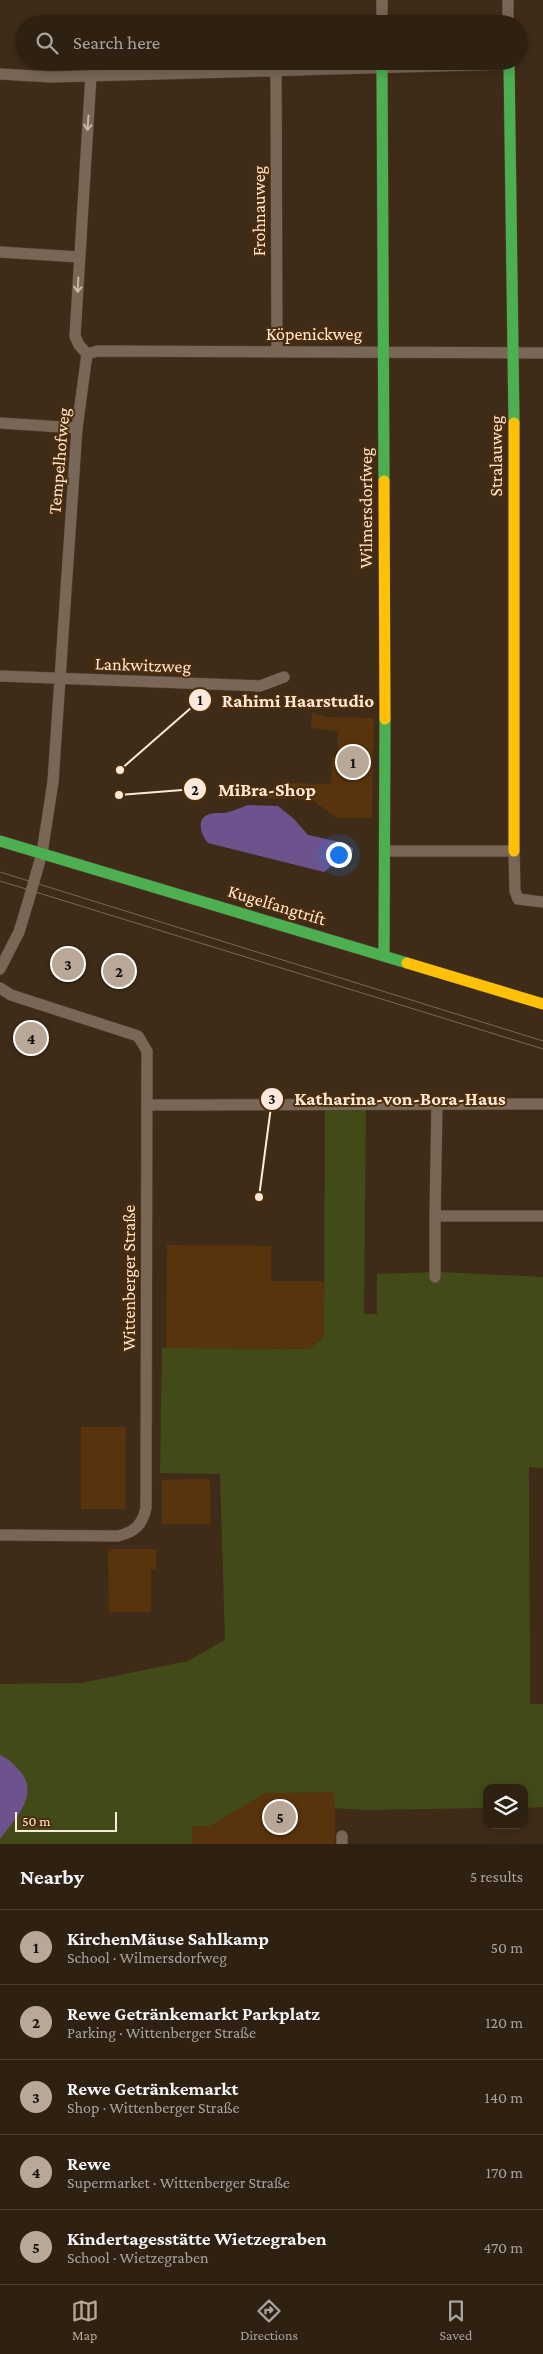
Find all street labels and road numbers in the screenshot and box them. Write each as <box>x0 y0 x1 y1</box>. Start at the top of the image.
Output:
street label: Frohnauweg <box>249 165 269 256</box>
street label: Köpenickweg <box>266 324 362 344</box>
street label: Tempelhofweg <box>44 407 74 515</box>
street label: Stralauweg <box>486 415 506 497</box>
street label: Wilmersdorfweg <box>356 447 376 568</box>
street label: Lankwitzweg <box>94 653 192 677</box>
street label: Kugelfangtrift <box>226 881 329 930</box>
street label: Wittenberger Straße <box>119 1205 139 1351</box>

